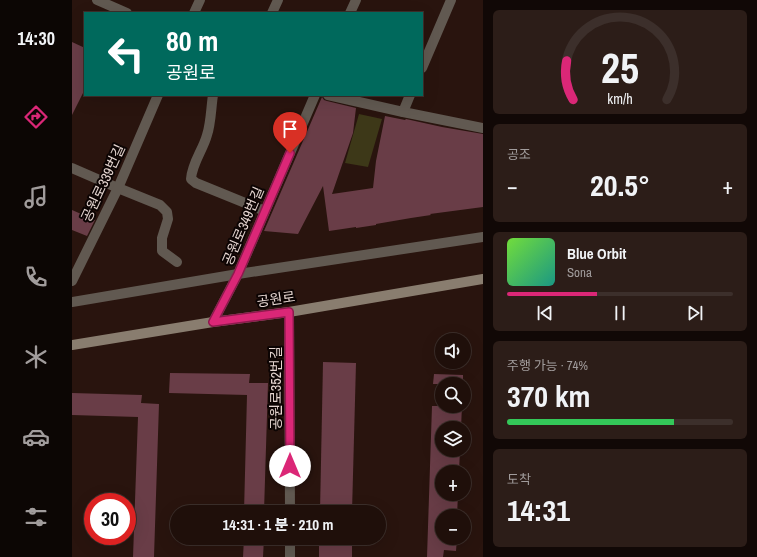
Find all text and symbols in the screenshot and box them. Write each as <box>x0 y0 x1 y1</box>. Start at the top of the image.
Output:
text: 80 m <box>166 22 218 60</box>
text: 14:30 <box>17 26 55 51</box>
icon: left <box>100 28 152 80</box>
text: 25 <box>601 40 639 96</box>
text: 공원로 <box>166 60 216 85</box>
text: km/h <box>607 89 633 108</box>
icon: directions <box>22 103 50 131</box>
pin <box>273 112 307 153</box>
icon: arrive <box>279 118 301 140</box>
street label: 공원로339번길 <box>77 141 129 225</box>
text: 공조 <box>507 146 531 163</box>
text: 20.5° <box>590 165 650 205</box>
text: − <box>507 171 518 201</box>
text: + <box>722 171 733 201</box>
icon: music <box>22 183 50 211</box>
street label: 공원로349번길 <box>218 184 268 268</box>
text: Blue Orbit <box>567 243 626 264</box>
icon: phone <box>22 263 50 291</box>
text: Sona <box>567 264 592 281</box>
street label: 공원로 <box>256 287 297 311</box>
icon: previous <box>534 302 556 324</box>
icon: pause <box>609 302 631 324</box>
icon: next <box>684 302 706 324</box>
map controls <box>435 333 471 545</box>
button: sound <box>435 333 471 369</box>
icon: climate <box>22 343 50 371</box>
street label: 공원로352번길 <box>267 346 285 430</box>
text: 주행 가능 · 74% <box>507 357 588 374</box>
text: 370 km <box>507 376 590 416</box>
button: search <box>435 377 471 413</box>
button: layers <box>435 421 471 457</box>
icon: car <box>22 423 50 451</box>
position arrow <box>269 445 311 487</box>
button: + <box>435 465 471 501</box>
text: 도착 <box>507 471 531 488</box>
text: 14:31 <box>507 490 570 530</box>
speed limit sign: 30 <box>84 493 136 545</box>
icon: filters <box>22 503 50 531</box>
button: − <box>435 509 471 545</box>
text: 14:31 · 1 분 · 210 m <box>223 514 333 535</box>

